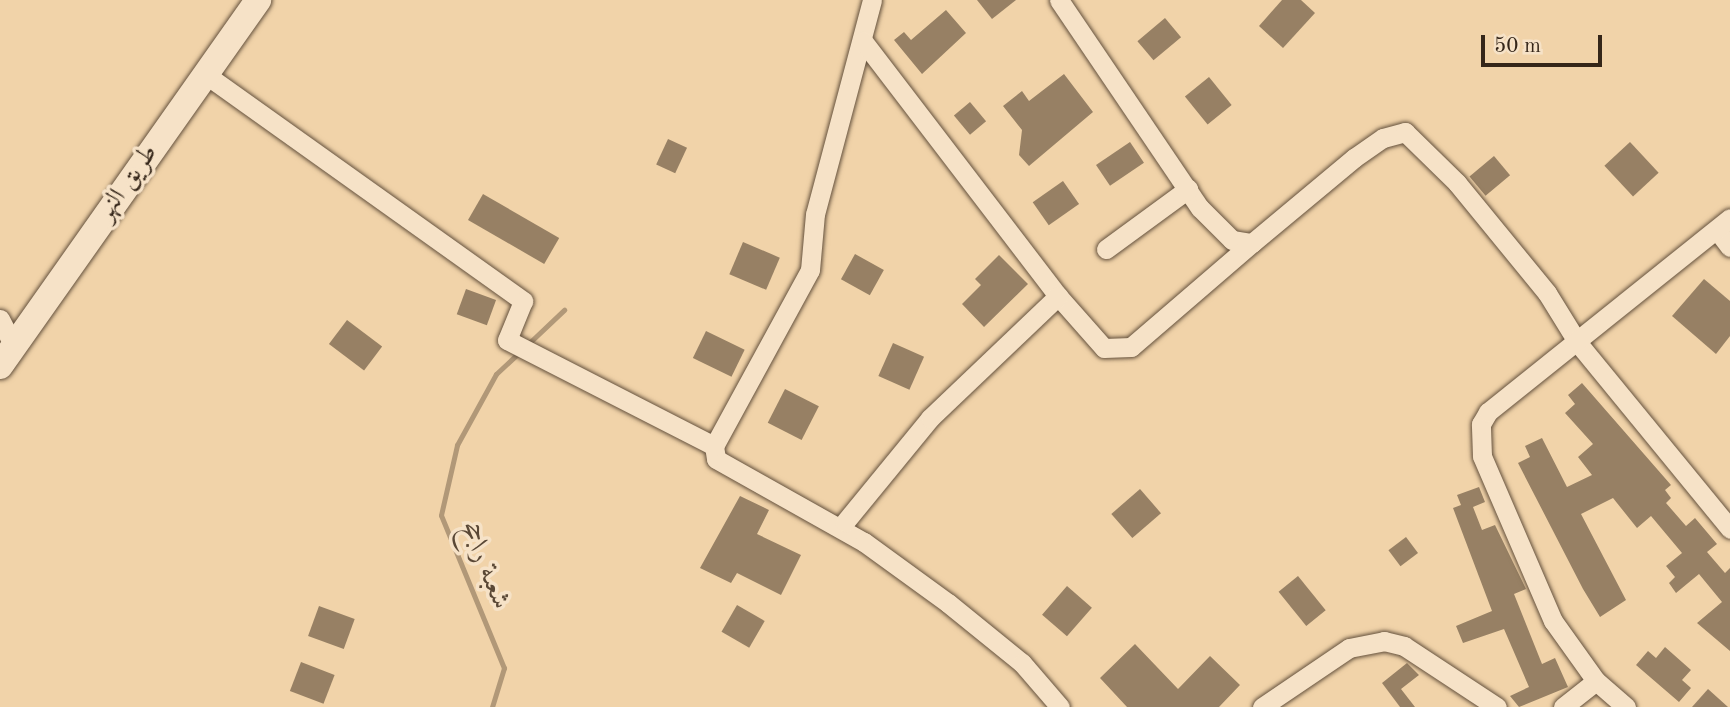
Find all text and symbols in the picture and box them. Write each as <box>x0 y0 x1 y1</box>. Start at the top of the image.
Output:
scale bar <box>1485 21 1606 65</box>
text: 50 m <box>1494 36 1541 57</box>
street label: طريق النهر <box>91 139 165 227</box>
water label: شعبة راجح <box>452 517 518 615</box>

